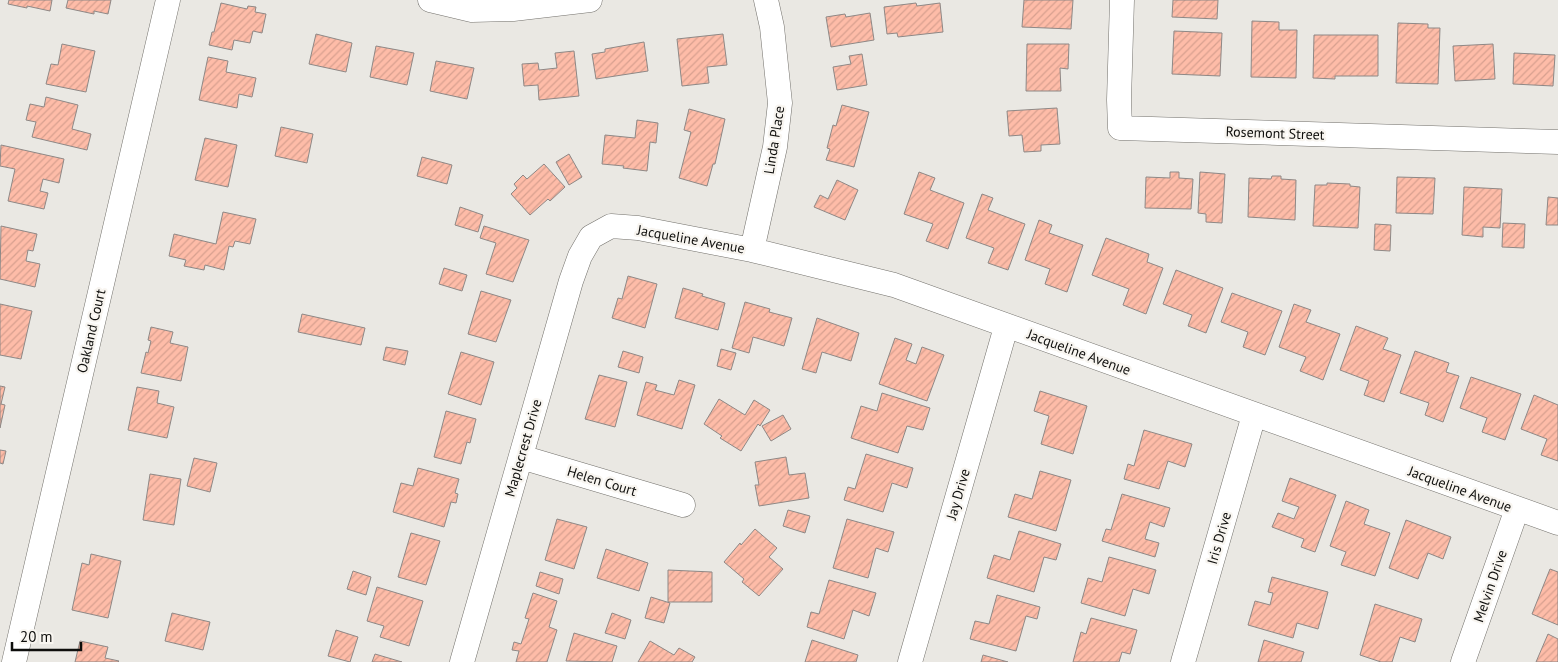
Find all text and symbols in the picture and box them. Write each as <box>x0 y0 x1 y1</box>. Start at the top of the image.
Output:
street label: Linda Place <box>760 105 788 175</box>
street label: Rosemont Street <box>1225 122 1325 144</box>
street label: Jacqueline Avenue <box>635 221 746 257</box>
street label: Oakland Court <box>73 287 109 375</box>
street label: Jacqueline Avenue <box>1024 325 1133 379</box>
street label: Maplecrest Drive <box>500 397 546 499</box>
street label: Helen Court <box>565 462 639 500</box>
street label: Jacqueline Avenue <box>1405 462 1514 516</box>
street label: Jay Drive <box>942 466 974 523</box>
street label: Iris Drive <box>1203 510 1235 566</box>
street label: Melvin Drive <box>1469 547 1511 625</box>
scale bar <box>12 620 81 652</box>
text: 20 m <box>20 627 53 646</box>

